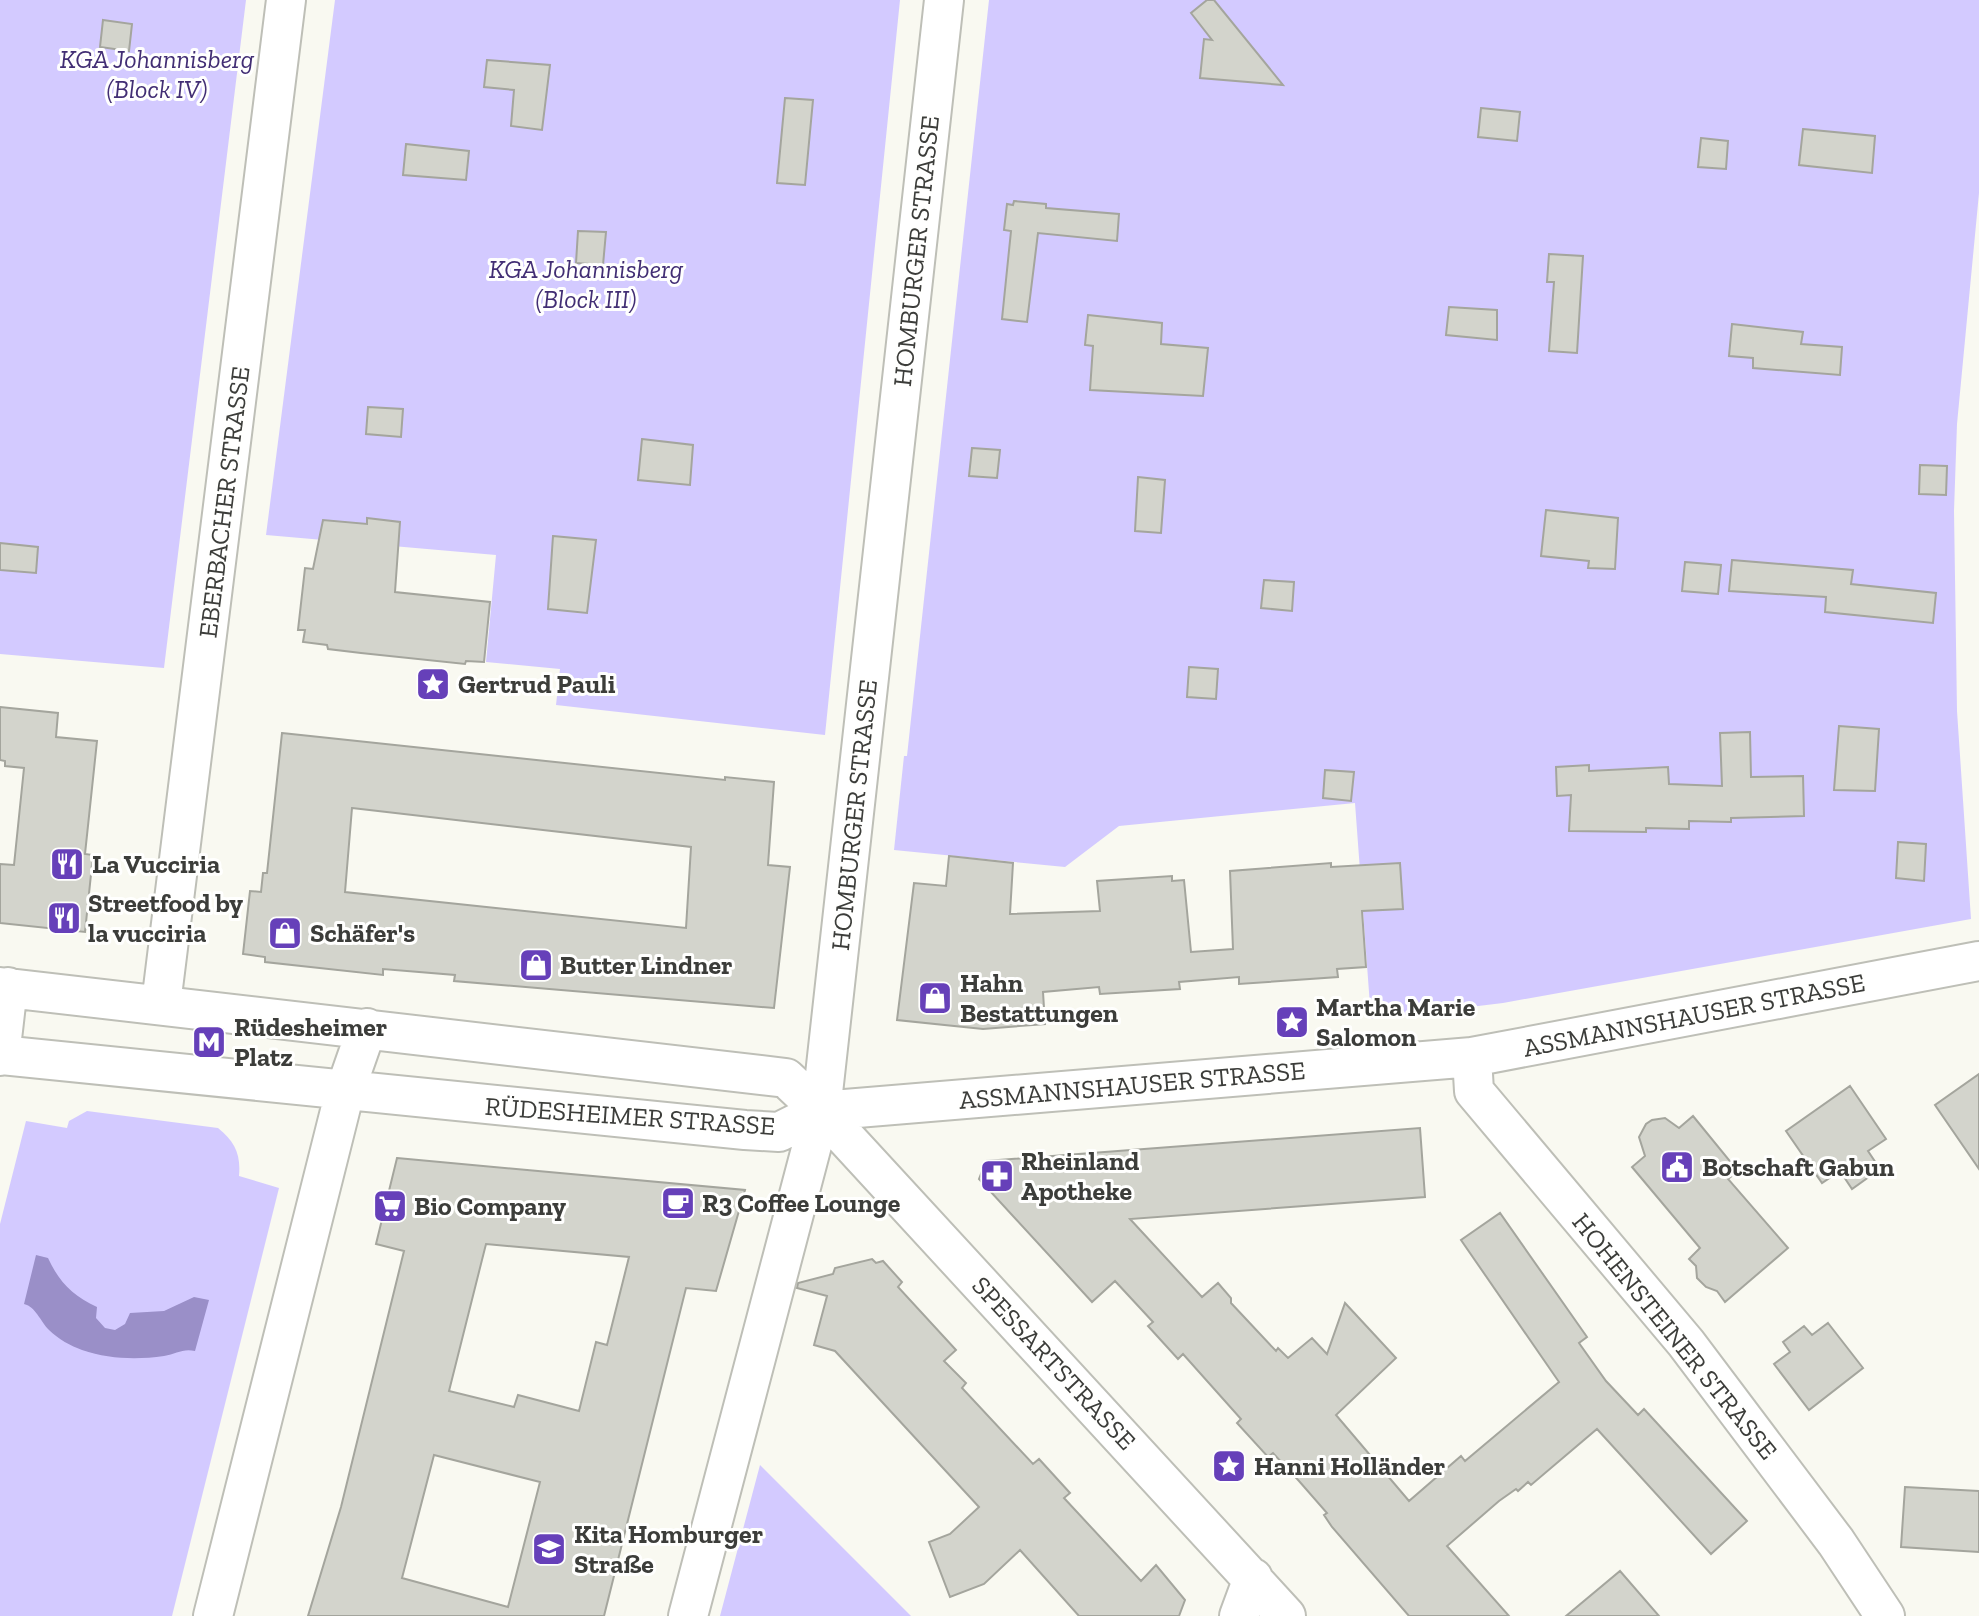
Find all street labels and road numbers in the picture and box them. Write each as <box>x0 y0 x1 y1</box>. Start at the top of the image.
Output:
street label: HOMBURGER STRASSE <box>886 114 946 388</box>
street label: EBERBACHER STRASSE <box>191 364 257 640</box>
street label: HOMBURGER STRASSE <box>824 678 884 952</box>
street label: ASSMANNSHAUSER STRASSE <box>1520 966 1868 1064</box>
street label: ASSMANNSHAUSER STRASSE <box>957 1054 1307 1116</box>
street label: RÜDESHEIMER STRASSE <box>484 1090 776 1142</box>
street label: HOHENSTEINER STRASSE <box>1566 1206 1784 1466</box>
street label: SPESSARTSTRASSE <box>965 1270 1143 1456</box>

